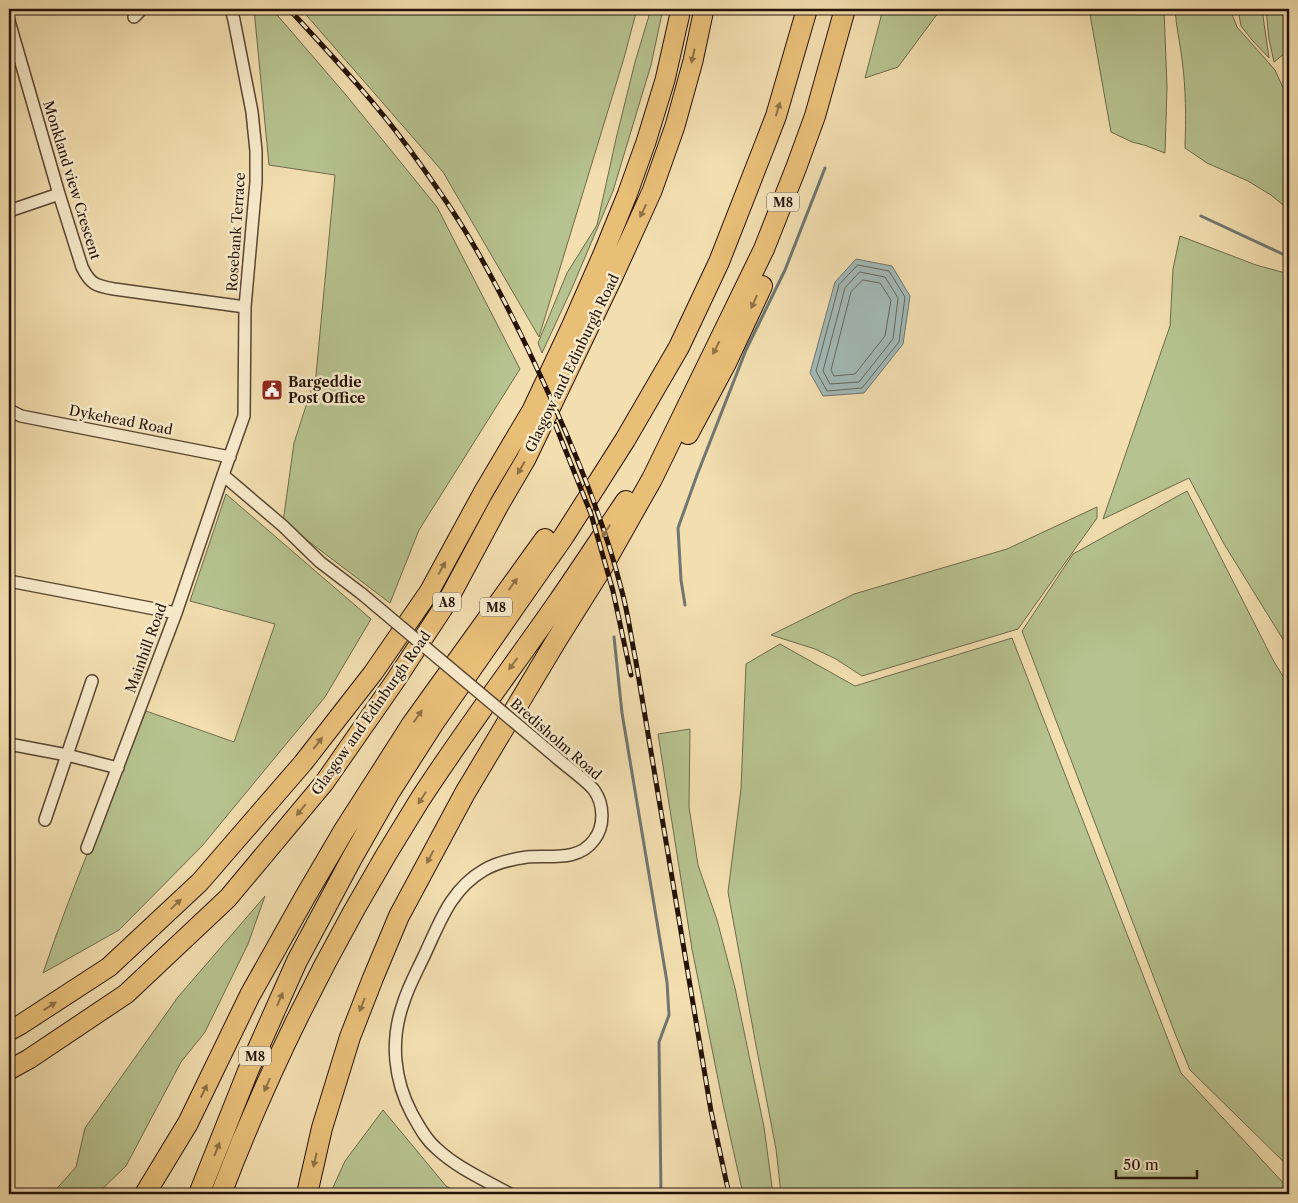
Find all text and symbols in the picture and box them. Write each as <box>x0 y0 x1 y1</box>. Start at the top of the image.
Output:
one-way arrow <box>689 49 697 65</box>
street label: Monkland view Crescent <box>39 98 105 262</box>
one-way arrow <box>774 102 782 117</box>
street label: Rosebank Terrace <box>223 172 249 292</box>
road number: M8 <box>767 192 799 212</box>
one-way arrow <box>639 204 647 218</box>
street label: Glasgow and Edinburgh Road <box>521 270 623 455</box>
one-way arrow <box>750 295 758 309</box>
one-way arrow <box>712 341 720 355</box>
place label: Bargeddie Post Office <box>288 373 365 407</box>
public building icon: Bargeddie Post Office <box>260 378 284 402</box>
street label: Dykehead Road <box>68 401 175 439</box>
one-way arrow <box>516 461 525 474</box>
one-way arrow <box>601 524 611 537</box>
one-way arrow <box>438 561 446 575</box>
one-way arrow <box>507 578 518 591</box>
road number: A8 <box>433 592 461 612</box>
road number: M8 <box>480 598 512 616</box>
street label: Mainhill Road <box>121 600 171 695</box>
street label: Glasgow and Edinburgh Road <box>307 627 435 799</box>
one-way arrow <box>508 657 518 671</box>
street label: Bredisholm Road <box>507 694 606 784</box>
one-way arrow <box>413 709 423 723</box>
one-way arrow <box>313 737 324 750</box>
one-way arrow <box>417 792 426 805</box>
one-way arrow <box>296 804 307 816</box>
one-way arrow <box>426 850 434 865</box>
one-way arrow <box>170 898 182 910</box>
one-way arrow <box>277 992 285 1006</box>
one-way arrow <box>358 998 366 1012</box>
one-way arrow <box>43 1001 57 1011</box>
road number: M8 <box>239 1046 271 1066</box>
one-way arrow <box>263 1077 271 1092</box>
one-way arrow <box>200 1084 208 1098</box>
one-way arrow <box>213 1141 221 1156</box>
scale bar <box>1116 1148 1197 1180</box>
one-way arrow <box>311 1153 319 1168</box>
text: 50 m <box>1123 1155 1159 1174</box>

